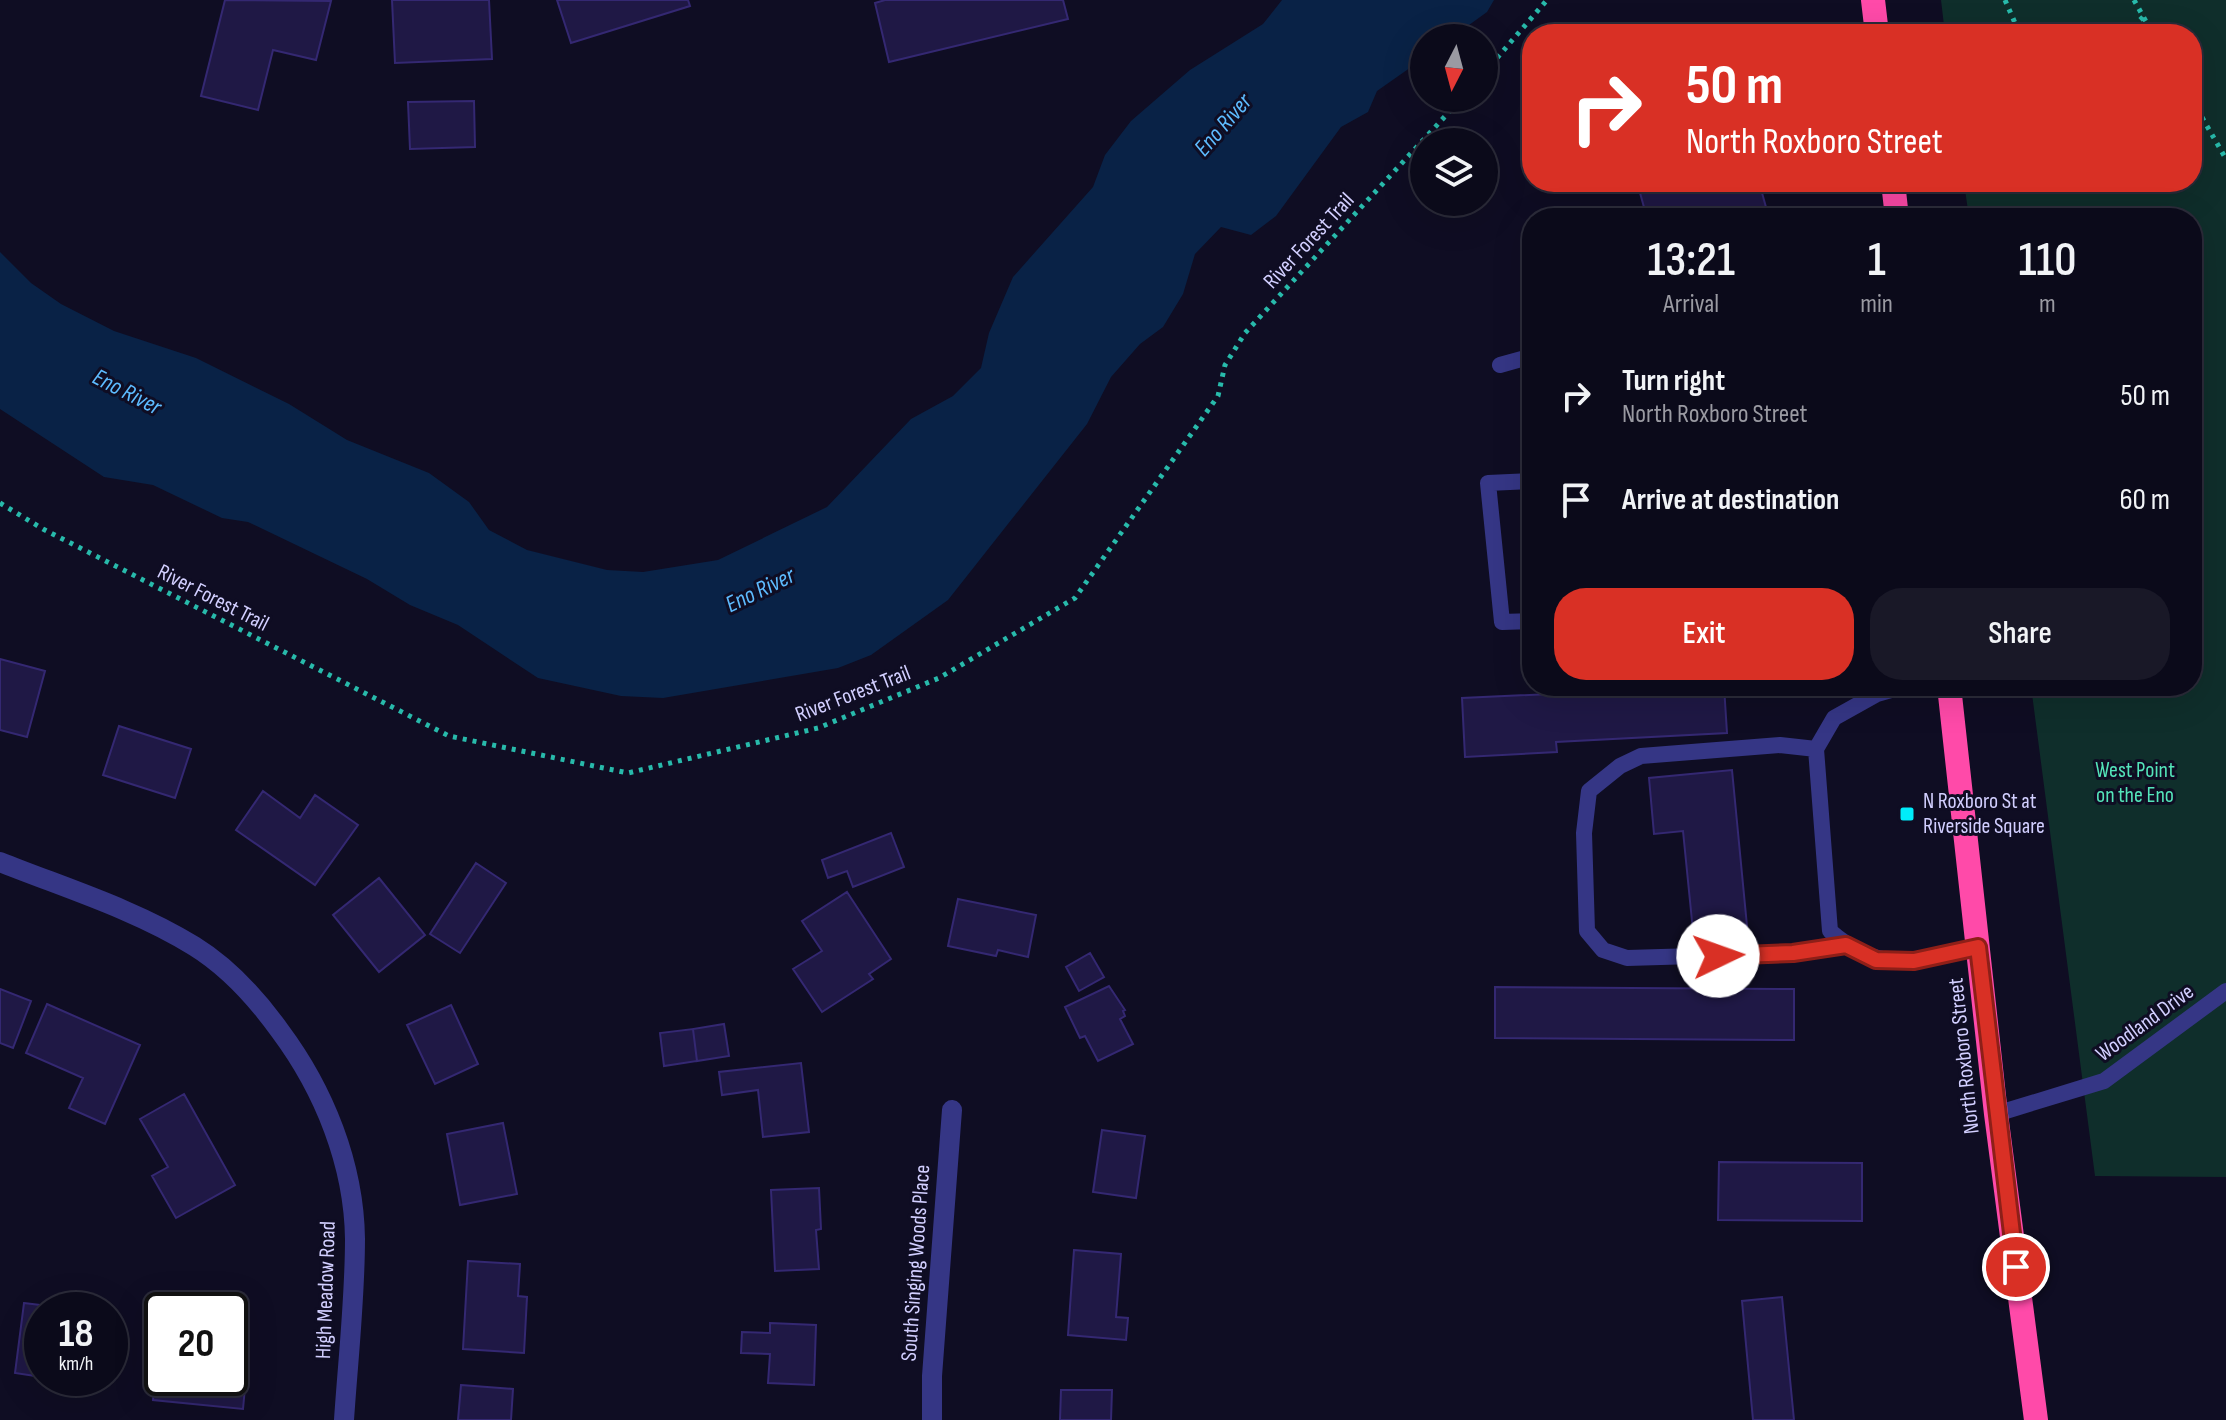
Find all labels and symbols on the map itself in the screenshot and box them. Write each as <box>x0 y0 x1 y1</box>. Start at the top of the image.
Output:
north arrow <box>1410 24 1498 112</box>
water label: Eno River <box>1188 87 1259 162</box>
street label: River Forest Trail <box>1258 187 1360 295</box>
water label: Eno River <box>88 362 167 422</box>
street label: River Forest Trail <box>153 558 273 638</box>
water label: Eno River <box>721 560 800 619</box>
street label: River Forest Trail <box>792 660 914 728</box>
park label: West Point on the Eno <box>2095 757 2175 809</box>
place label: N Roxboro St at Riverside Square <box>1923 788 2045 840</box>
marker: N Roxboro St at Riverside Square <box>1898 805 1916 823</box>
position arrow <box>1676 914 1760 998</box>
street label: North Roxboro Street <box>1942 976 1986 1135</box>
street label: Woodland Drive <box>2091 978 2199 1068</box>
street label: South Singing Woods Place <box>896 1164 936 1362</box>
street label: High Meadow Road <box>310 1221 342 1359</box>
pin <box>1982 1233 2050 1301</box>
speed limit sign: 20 <box>144 1292 248 1396</box>

